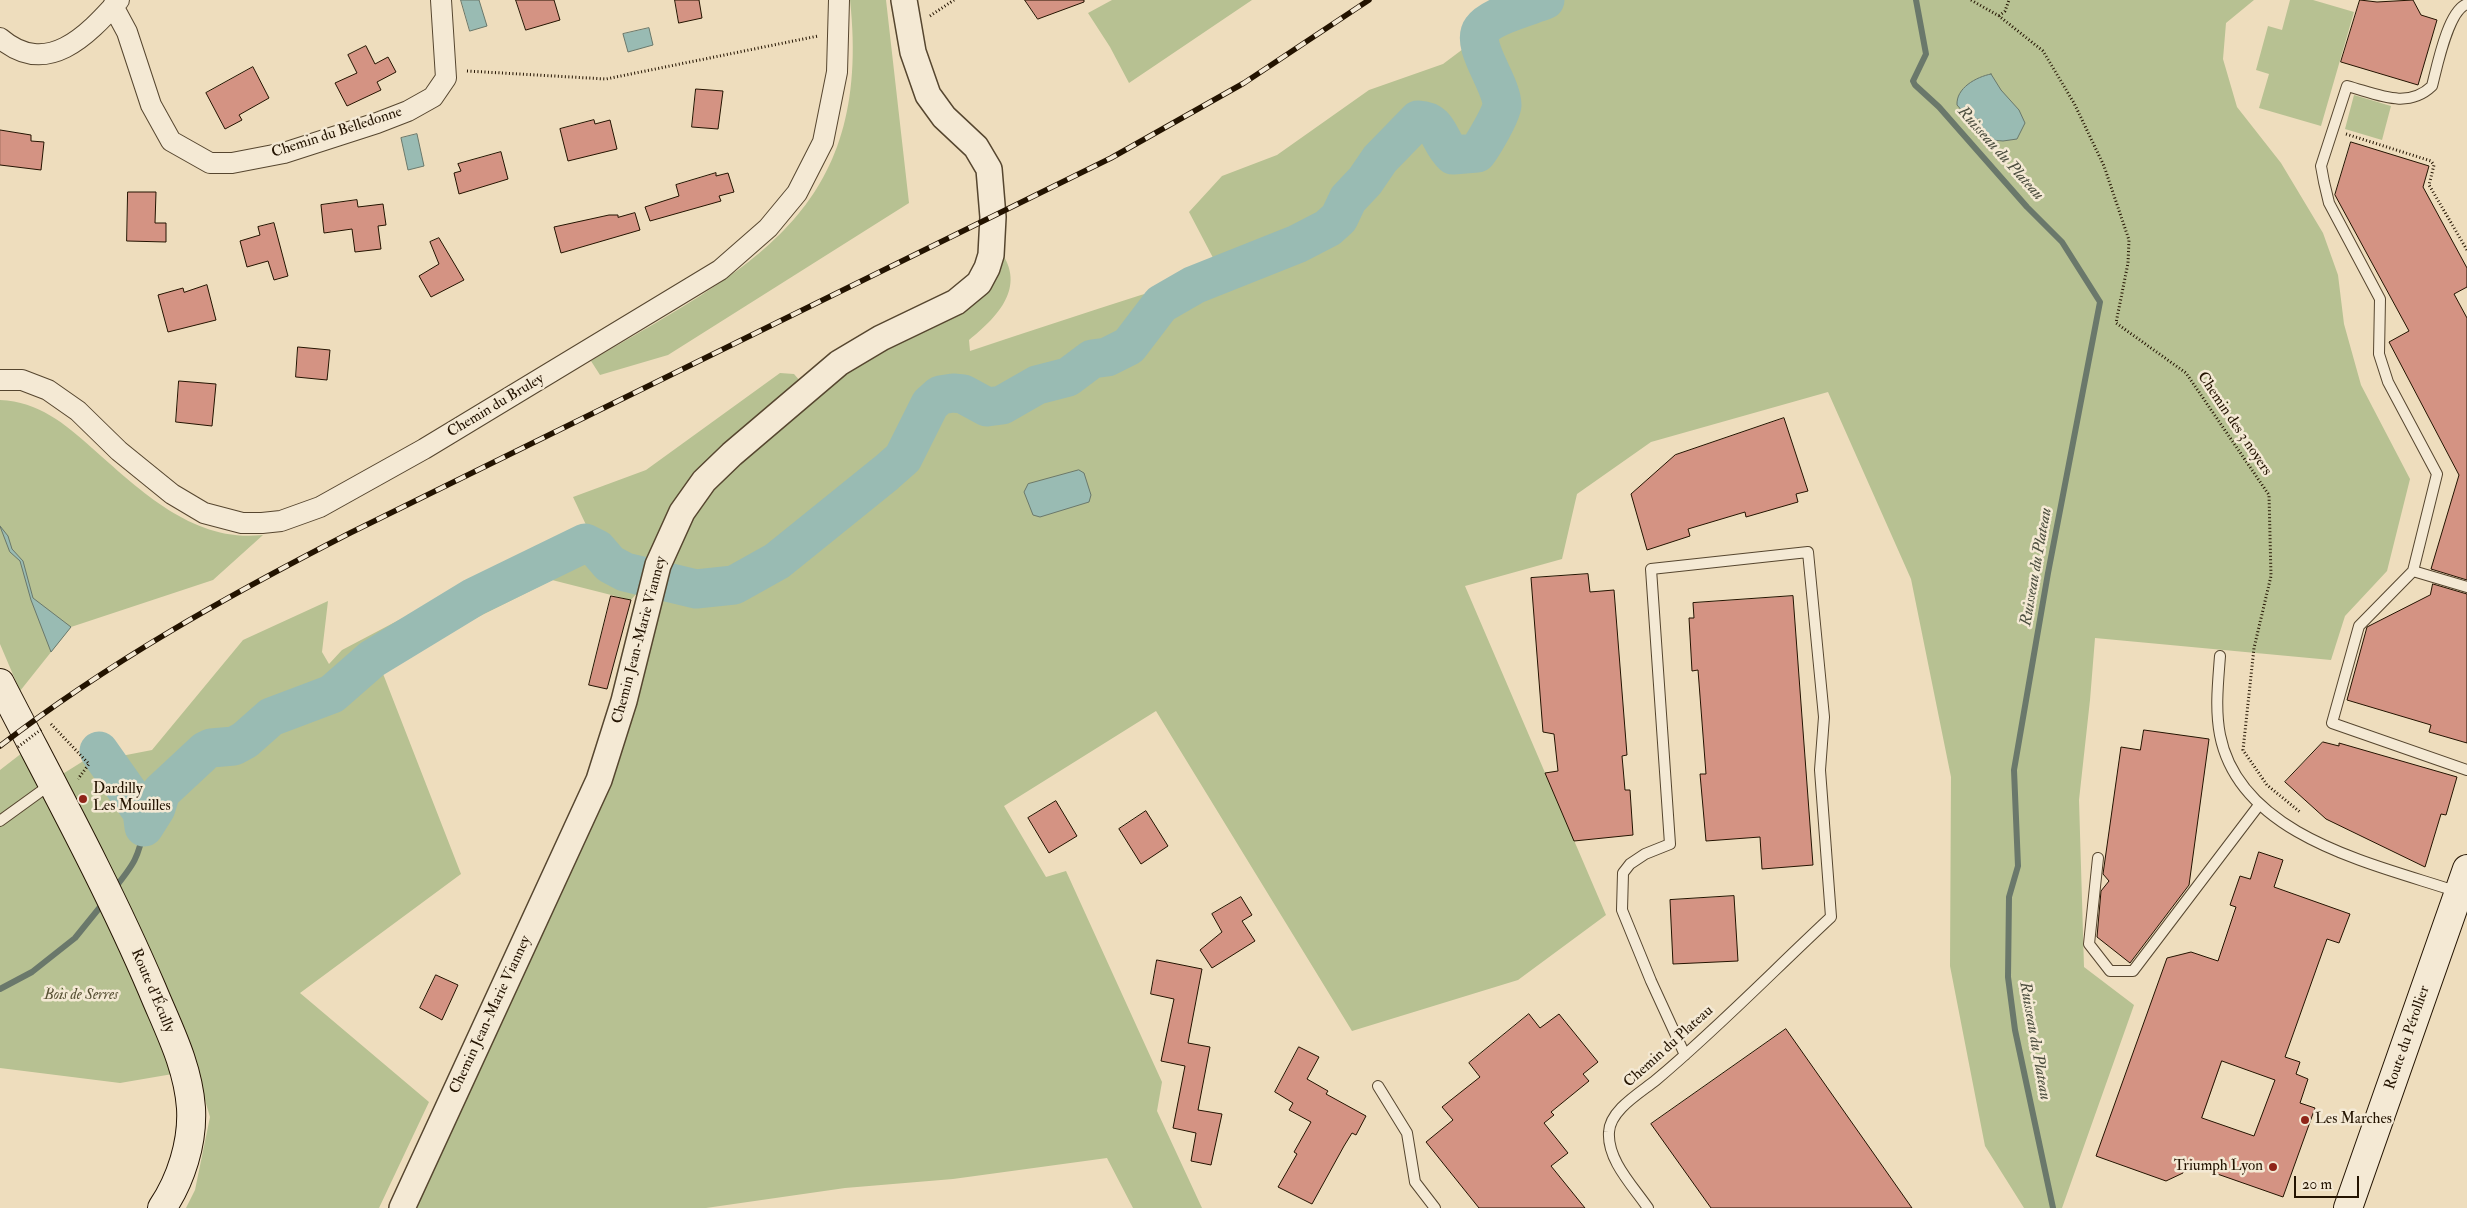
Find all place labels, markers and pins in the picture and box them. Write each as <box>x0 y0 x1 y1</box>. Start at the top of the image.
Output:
place label: Dardilly Les Mouilles <box>93 781 171 816</box>
marker: Dardilly Les Mouilles <box>77 793 89 805</box>
place label: Les Marches <box>2315 1111 2392 1129</box>
marker: Les Marches <box>2299 1114 2311 1126</box>
place label: Triumph Lyon <box>2174 1158 2263 1176</box>
marker: Triumph Lyon <box>2267 1161 2279 1173</box>

